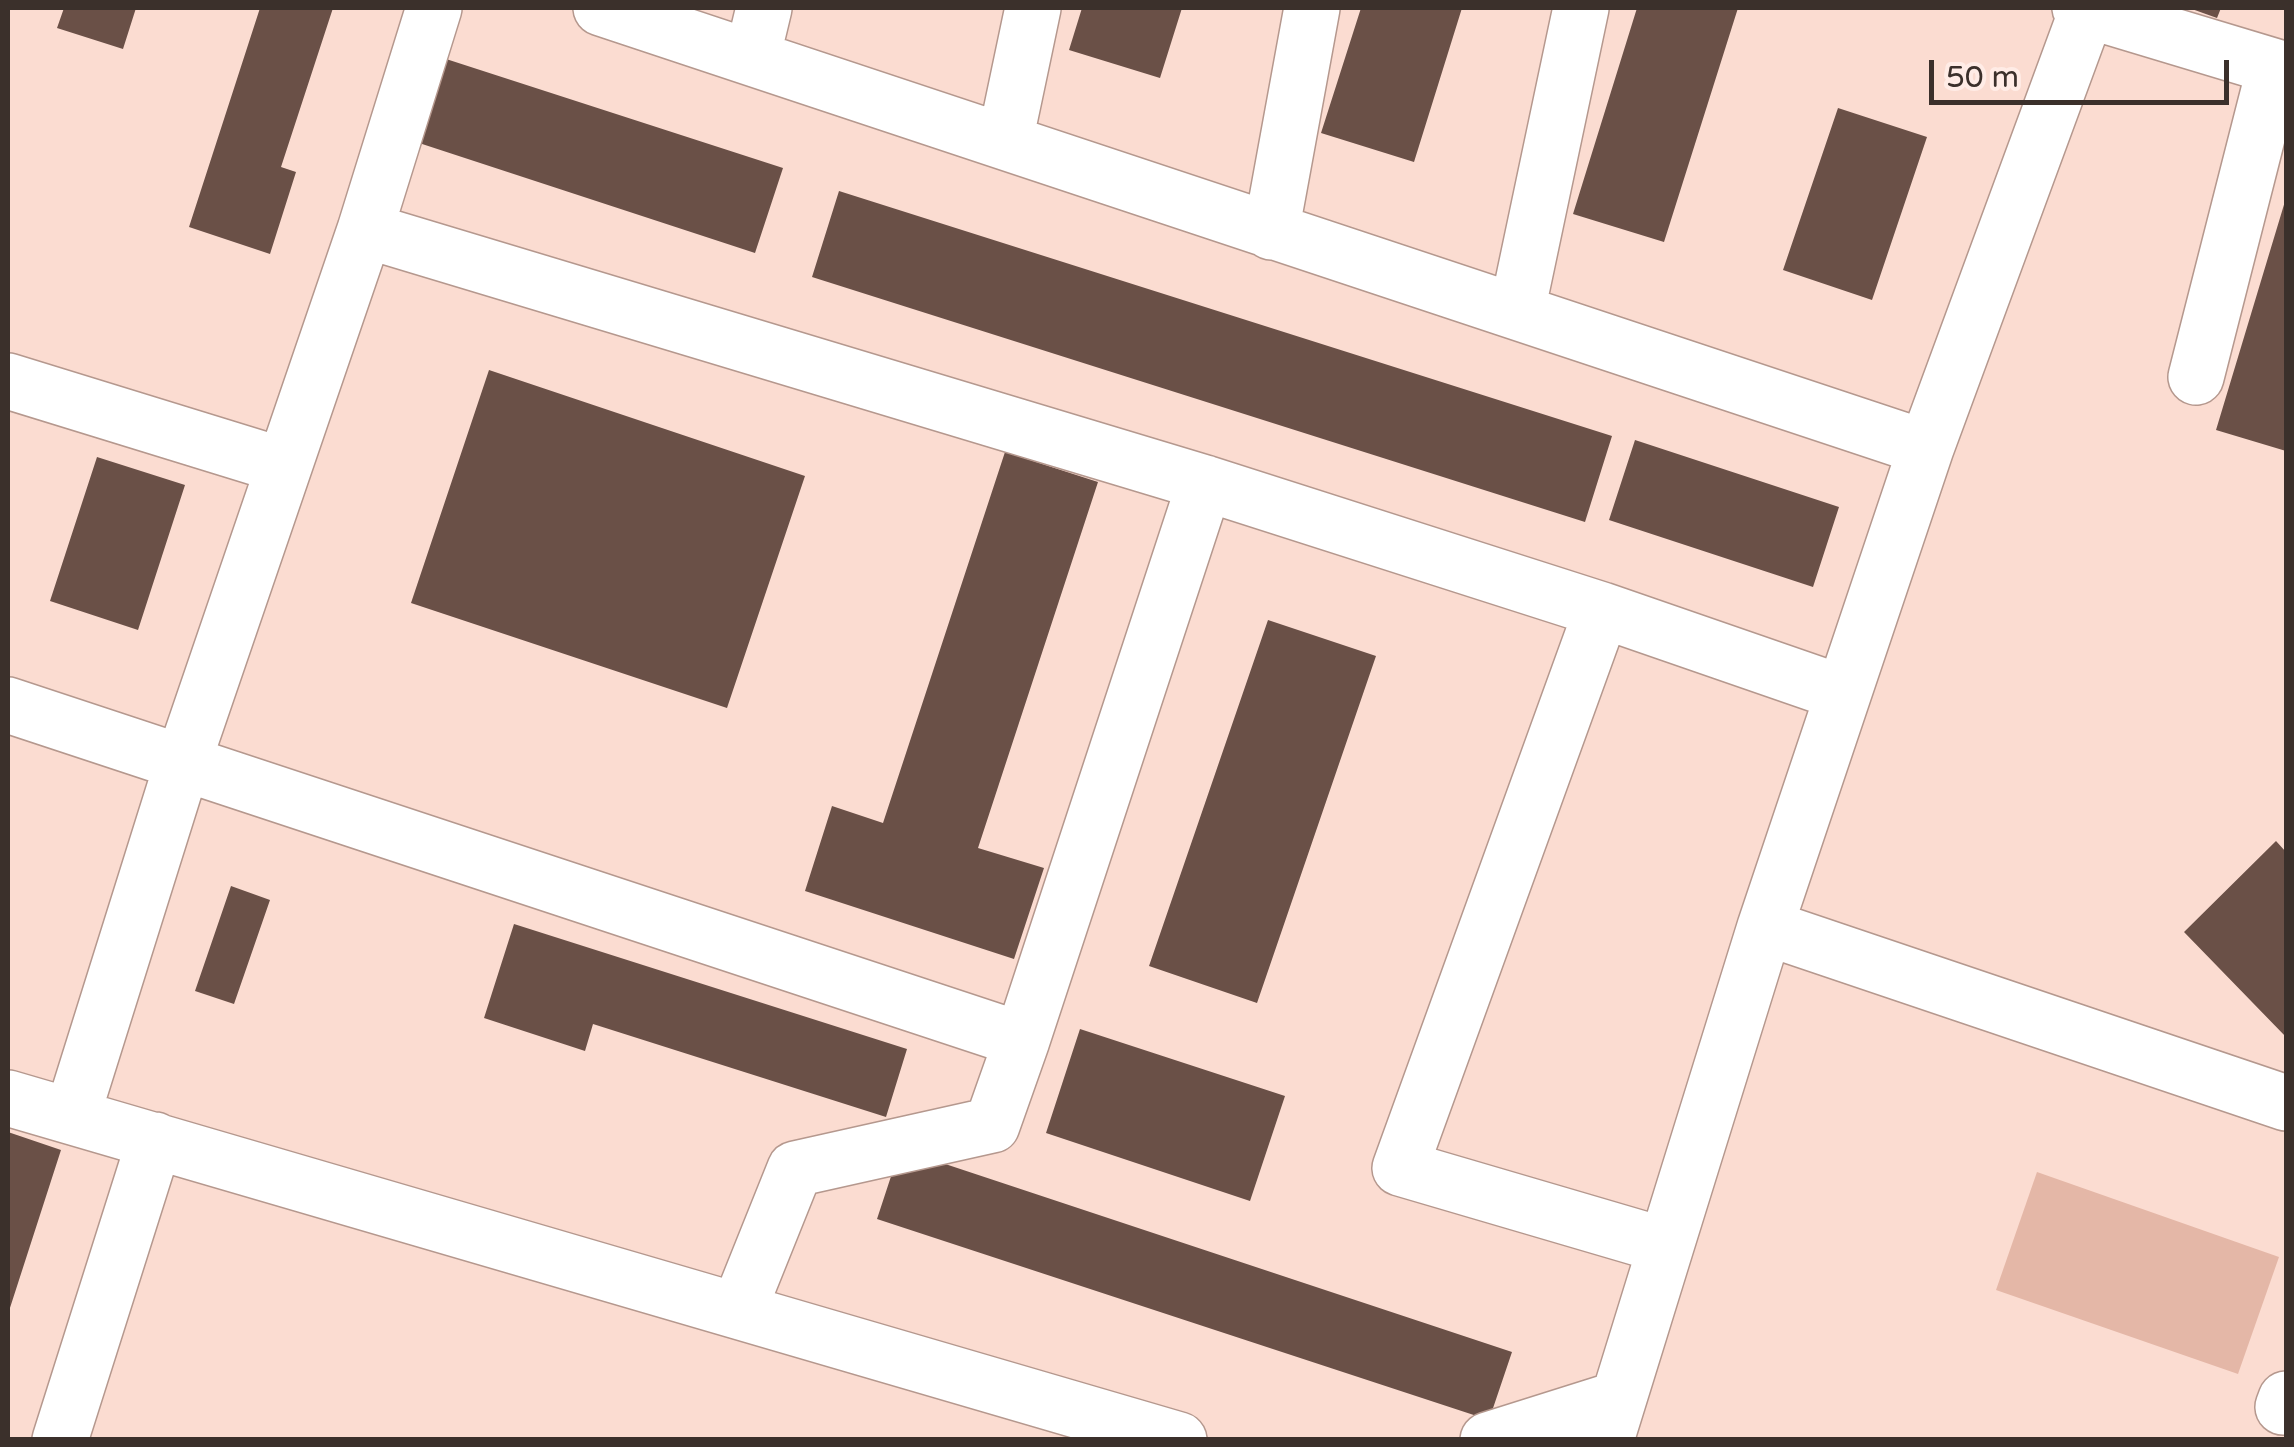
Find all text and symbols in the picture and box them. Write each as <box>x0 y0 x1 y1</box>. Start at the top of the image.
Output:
scale bar <box>1934 40 2234 102</box>
text: 50 m <box>1946 59 2019 96</box>

